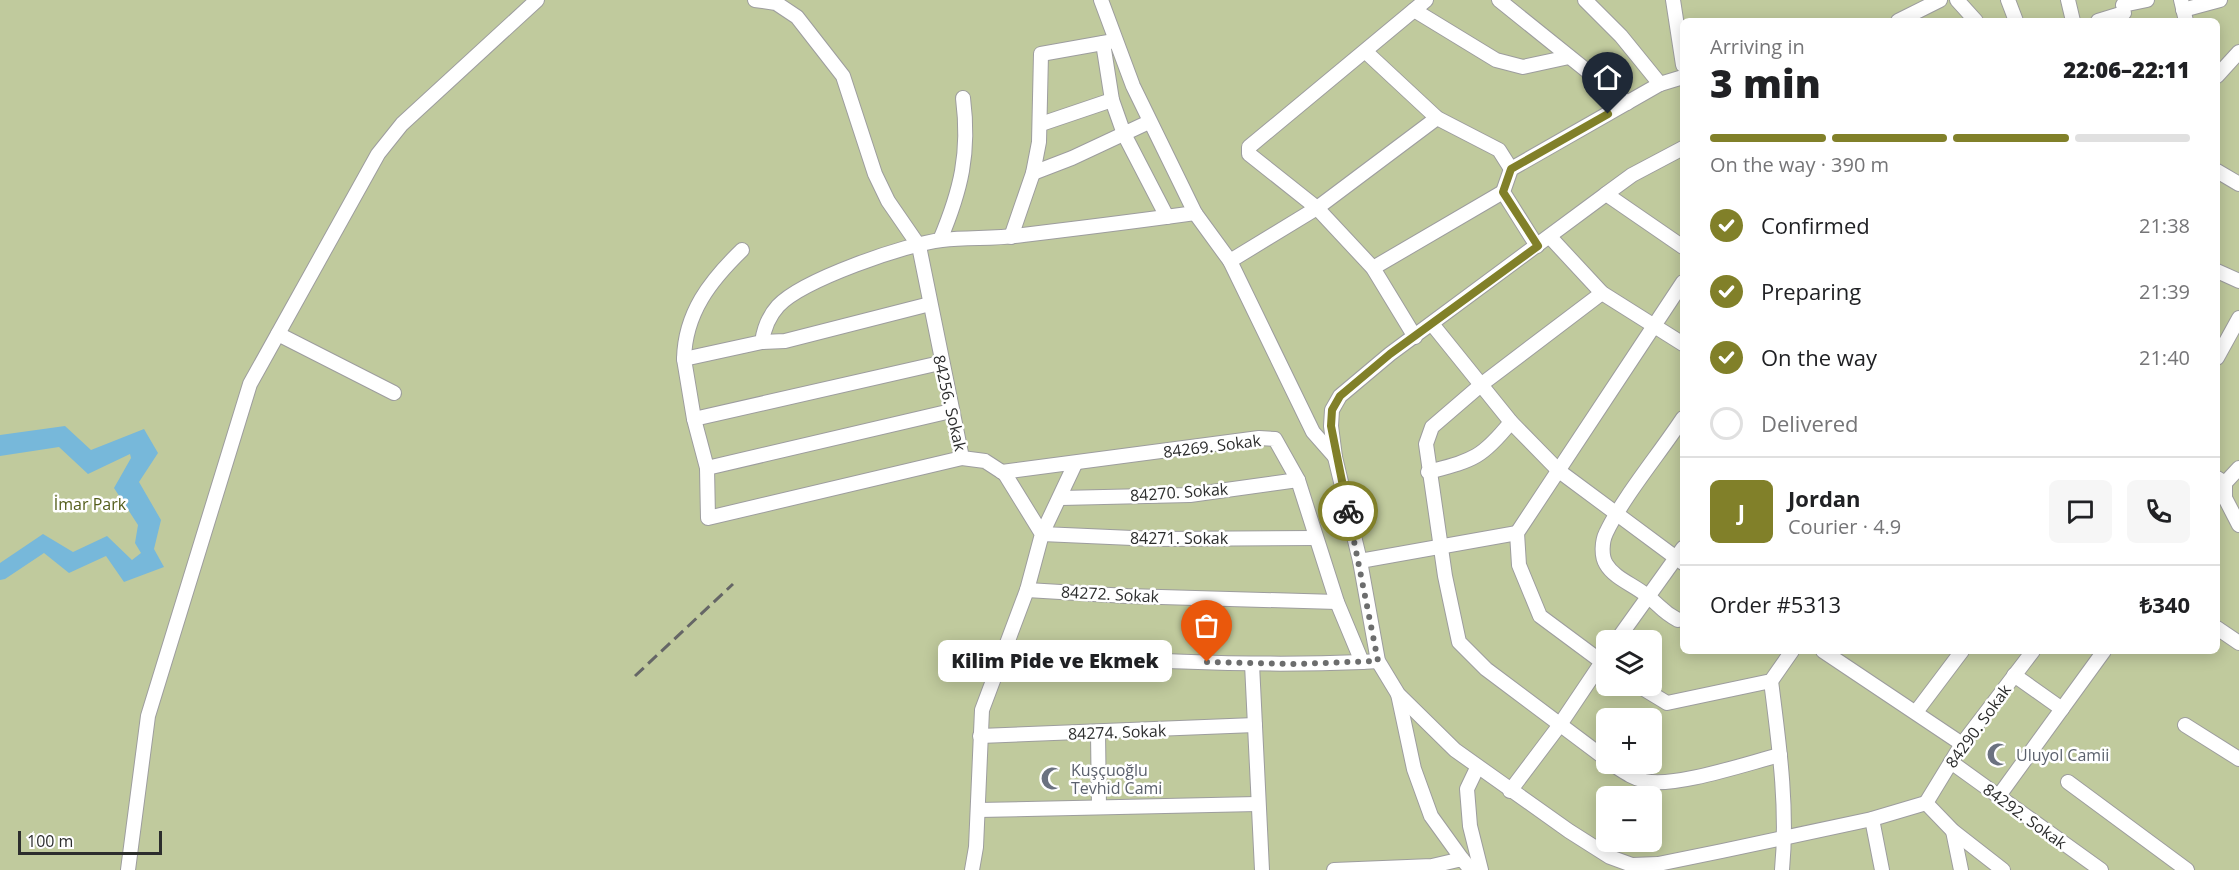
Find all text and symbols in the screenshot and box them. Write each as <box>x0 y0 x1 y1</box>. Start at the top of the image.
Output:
text: Arriving in <box>1710 33 1805 60</box>
pin <box>1582 52 1633 114</box>
text: 22:06–22:11 <box>2063 54 2190 84</box>
text: 3 min <box>1710 56 1821 109</box>
icon: home <box>1591 61 1624 94</box>
text: On the way · 390 m <box>1710 151 1889 178</box>
icon: check <box>1710 209 1743 242</box>
text: Confirmed <box>1761 210 1870 240</box>
text: 21:38 <box>2139 212 2190 239</box>
icon: check <box>1710 275 1743 308</box>
text: Preparing <box>1761 276 1861 306</box>
text: 21:39 <box>2139 278 2190 305</box>
icon: check <box>1710 341 1743 374</box>
text: On the way <box>1761 342 1877 372</box>
text: 21:40 <box>2139 344 2190 371</box>
street label: 84256. Sokak <box>928 353 972 454</box>
text: Delivered <box>1761 408 1859 438</box>
street label: 84269. Sokak <box>1162 429 1263 463</box>
street label: 84270. Sokak <box>1129 478 1229 506</box>
button: chat <box>2049 480 2112 543</box>
button: phone <box>2127 480 2190 543</box>
courier <box>1318 481 1378 541</box>
text: Jordan <box>1788 483 1861 513</box>
park label: İmar Park <box>54 493 127 515</box>
icon: bike <box>1332 495 1365 528</box>
text: J <box>1738 496 1745 526</box>
text: Courier · 4.9 <box>1788 513 1901 540</box>
street label: 84271. Sokak <box>1130 527 1229 549</box>
street label: 84272. Sokak <box>1060 580 1160 608</box>
text: Order #5313 <box>1710 589 1841 619</box>
text: ₺340 <box>2140 589 2190 619</box>
pin <box>1181 600 1232 662</box>
icon: bag <box>1190 609 1223 642</box>
map controls <box>1596 630 1662 852</box>
button: layers <box>1596 630 1662 696</box>
callout: Kilim Pide ve Ekmek <box>937 641 1171 683</box>
text: Kilim Pide ve Ekmek <box>951 647 1159 674</box>
street label: 84290. Sokak <box>1940 679 2016 772</box>
button: + <box>1596 708 1662 774</box>
street label: 84274. Sokak <box>1068 719 1167 745</box>
mosque icon: Uluyol Camii <box>1985 742 2011 768</box>
place label: Uluyol Camii <box>2016 744 2109 766</box>
place label: Kuşçuoğlu Tevhid Cami <box>1071 759 1162 799</box>
mosque icon: Kuşçuoğlu Tevhid Cami <box>1040 766 1066 792</box>
street label: 84292. Sokak <box>1979 778 2072 854</box>
button: − <box>1596 786 1662 852</box>
scale bar <box>18 828 162 856</box>
text: 100 m <box>27 830 73 852</box>

